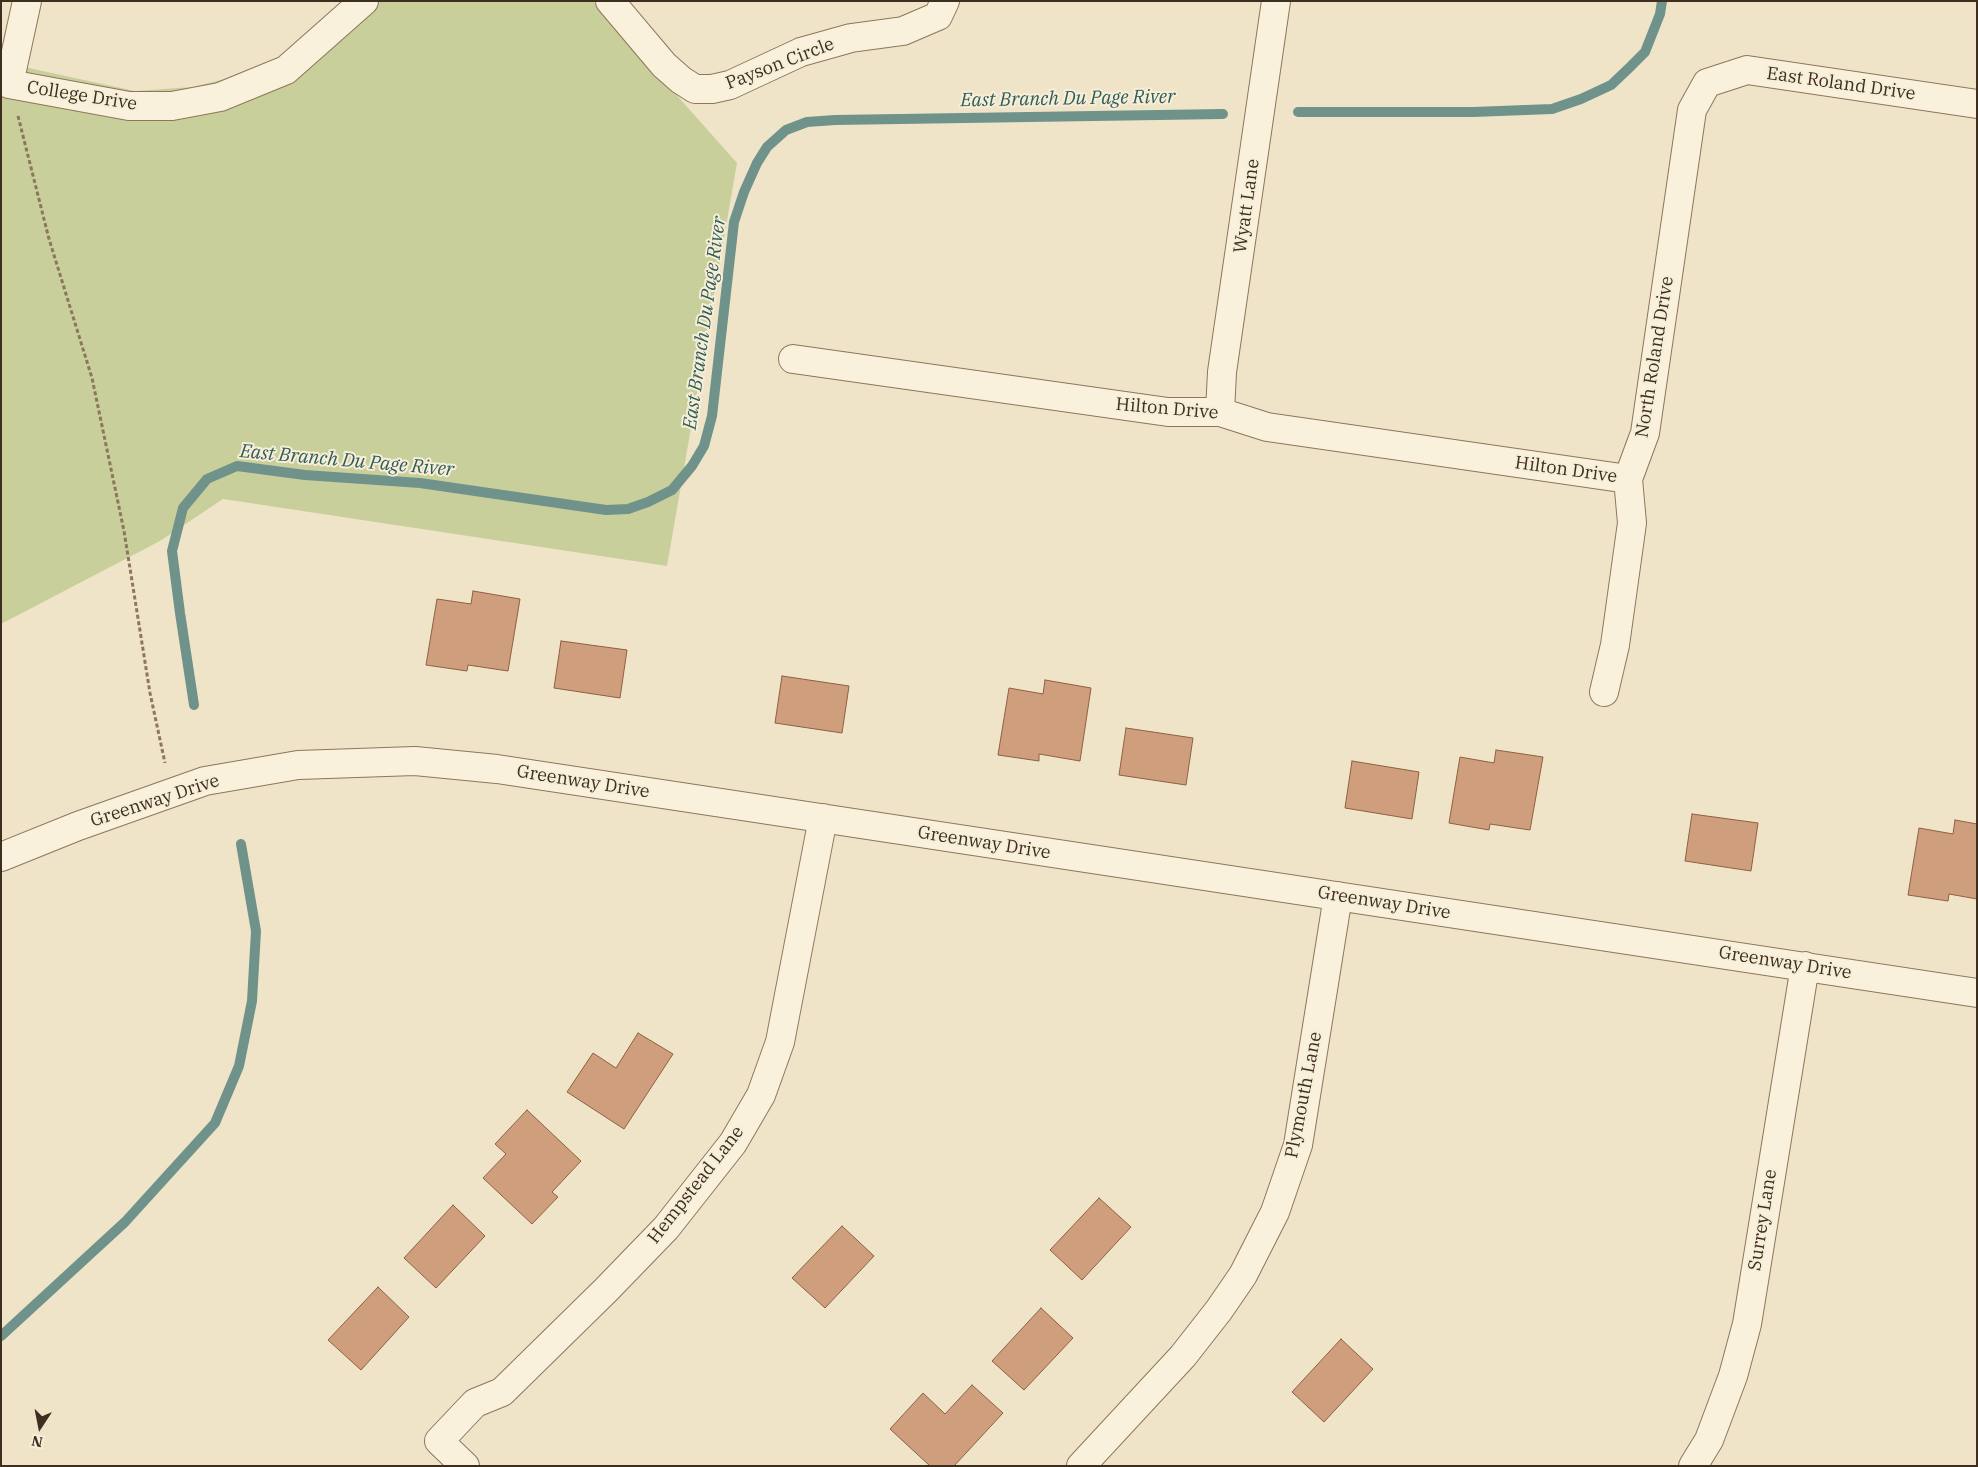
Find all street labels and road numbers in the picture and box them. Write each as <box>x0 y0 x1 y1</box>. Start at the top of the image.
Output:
street label: Payson Circle <box>723 33 837 95</box>
street label: East Roland Drive <box>1765 63 1917 105</box>
street label: College Drive <box>25 77 139 115</box>
street label: Wyatt Lane <box>1230 158 1264 254</box>
street label: North Roland Drive <box>1632 275 1678 439</box>
street label: Hilton Drive <box>1115 394 1219 424</box>
street label: Hilton Drive <box>1514 452 1618 488</box>
street label: Greenway Drive <box>515 761 651 803</box>
street label: Greenway Drive <box>88 770 222 832</box>
street label: Greenway Drive <box>916 822 1052 864</box>
street label: Greenway Drive <box>1316 882 1452 924</box>
street label: Greenway Drive <box>1717 942 1853 984</box>
street label: Plymouth Lane <box>1281 1030 1327 1160</box>
street label: Hempstead Lane <box>643 1122 749 1248</box>
street label: Surrey Lane <box>1744 1168 1782 1272</box>

